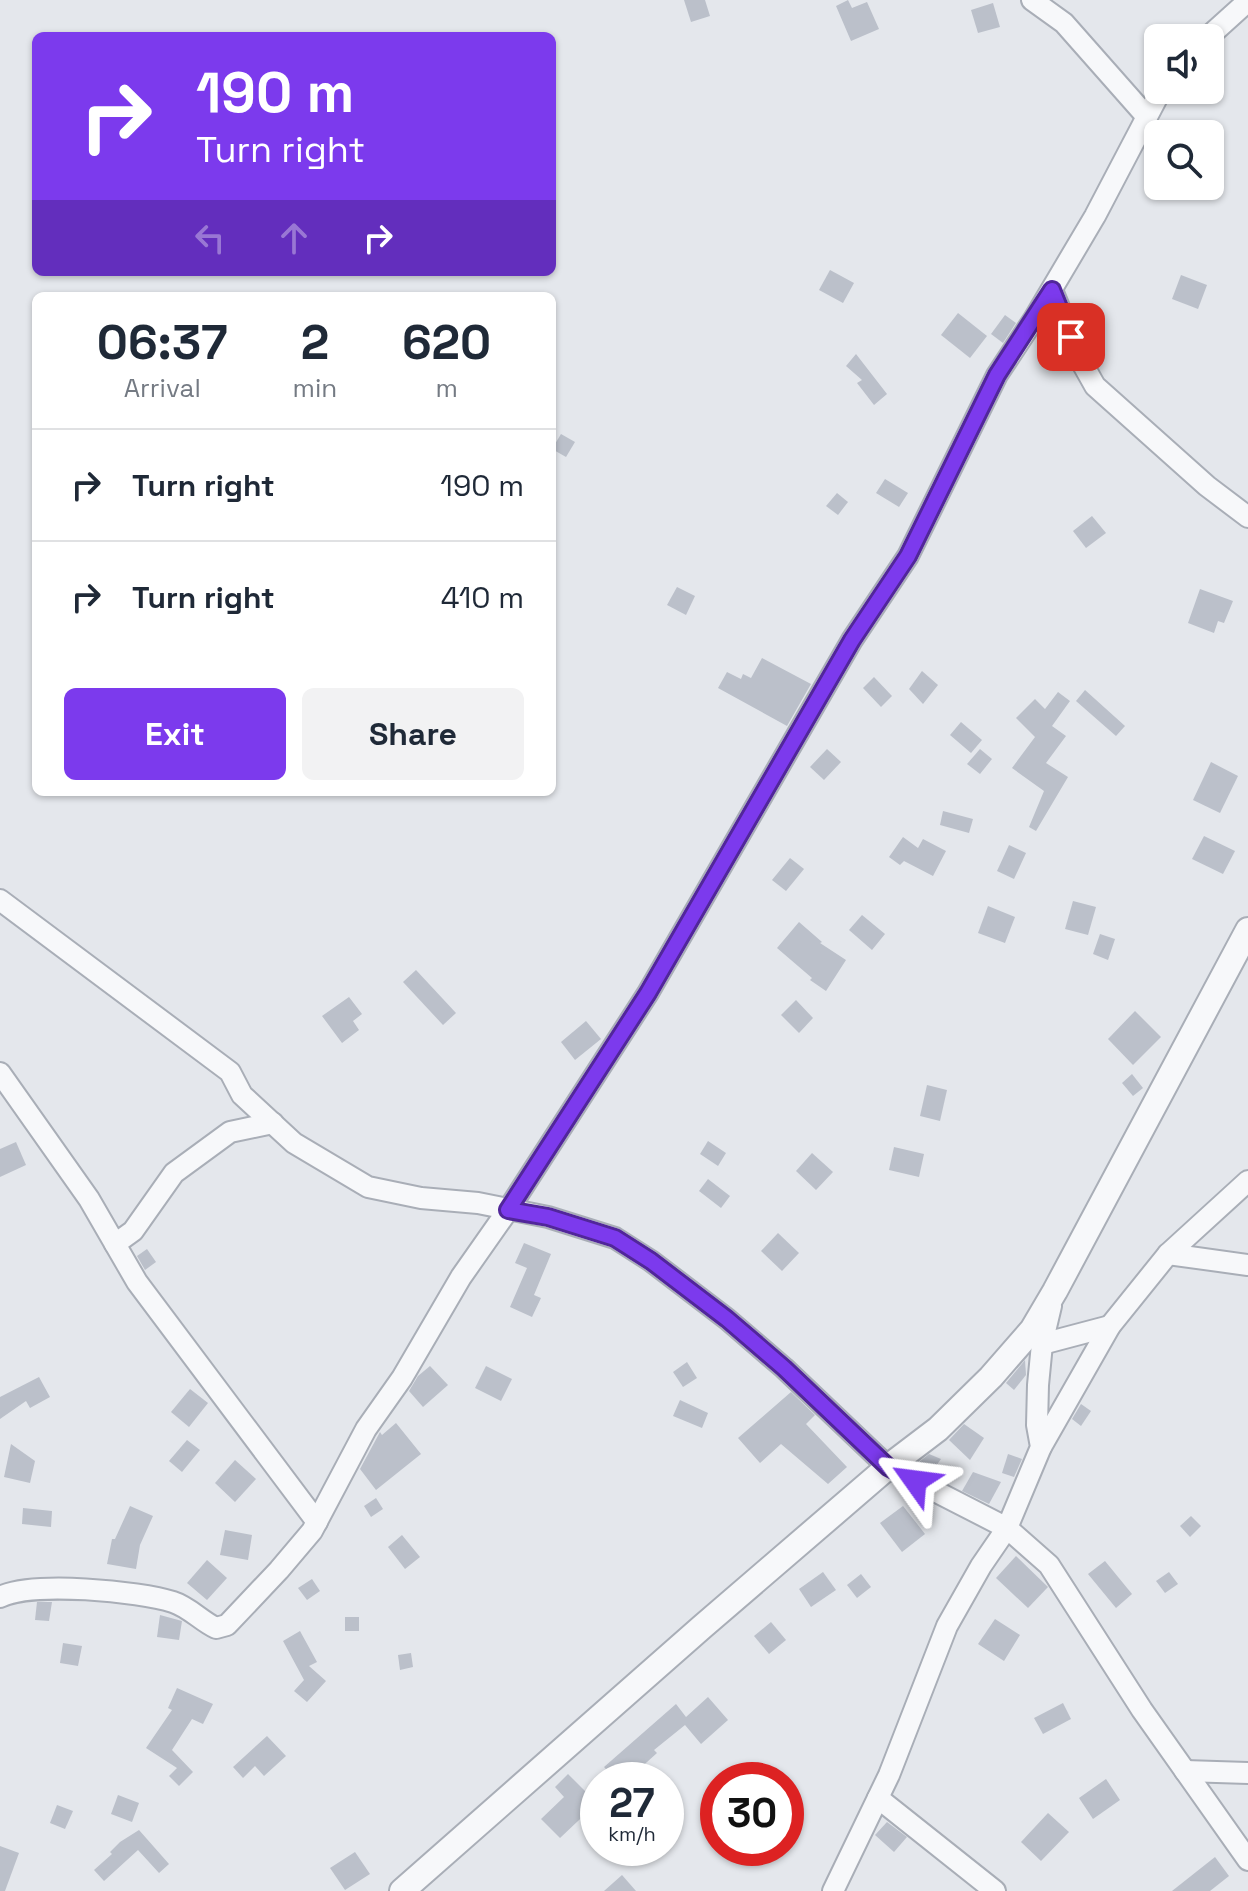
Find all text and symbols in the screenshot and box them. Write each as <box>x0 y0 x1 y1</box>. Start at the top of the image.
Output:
map controls <box>1144 24 1224 200</box>
button: sound <box>1144 24 1224 104</box>
text: 190 m <box>196 57 354 128</box>
icon: right <box>64 64 168 168</box>
button: search <box>1144 120 1224 200</box>
text: Turn right <box>196 127 365 173</box>
icon: left <box>188 216 232 260</box>
icon: ahead <box>272 216 316 260</box>
icon: right <box>356 216 400 260</box>
pin <box>1037 303 1105 371</box>
text: 06:37 <box>97 312 228 373</box>
text: 2 <box>301 312 329 373</box>
text: 620 <box>402 312 491 373</box>
icon: arrive <box>1049 315 1093 359</box>
text: Arrival <box>124 371 201 405</box>
text: min <box>293 371 337 405</box>
text: m <box>435 371 458 405</box>
icon: right <box>64 463 108 507</box>
text: Turn right <box>132 466 275 505</box>
text: 190 m <box>440 466 524 505</box>
icon: right <box>64 575 108 619</box>
text: Turn right <box>132 578 275 617</box>
text: 410 m <box>441 578 524 617</box>
button: Exit <box>64 688 286 780</box>
button: Share <box>302 688 524 780</box>
position arrow <box>873 1439 957 1523</box>
speed limit sign: 30 <box>700 1762 804 1866</box>
text: 27 <box>609 1778 655 1829</box>
text: km/h <box>608 1821 656 1847</box>

